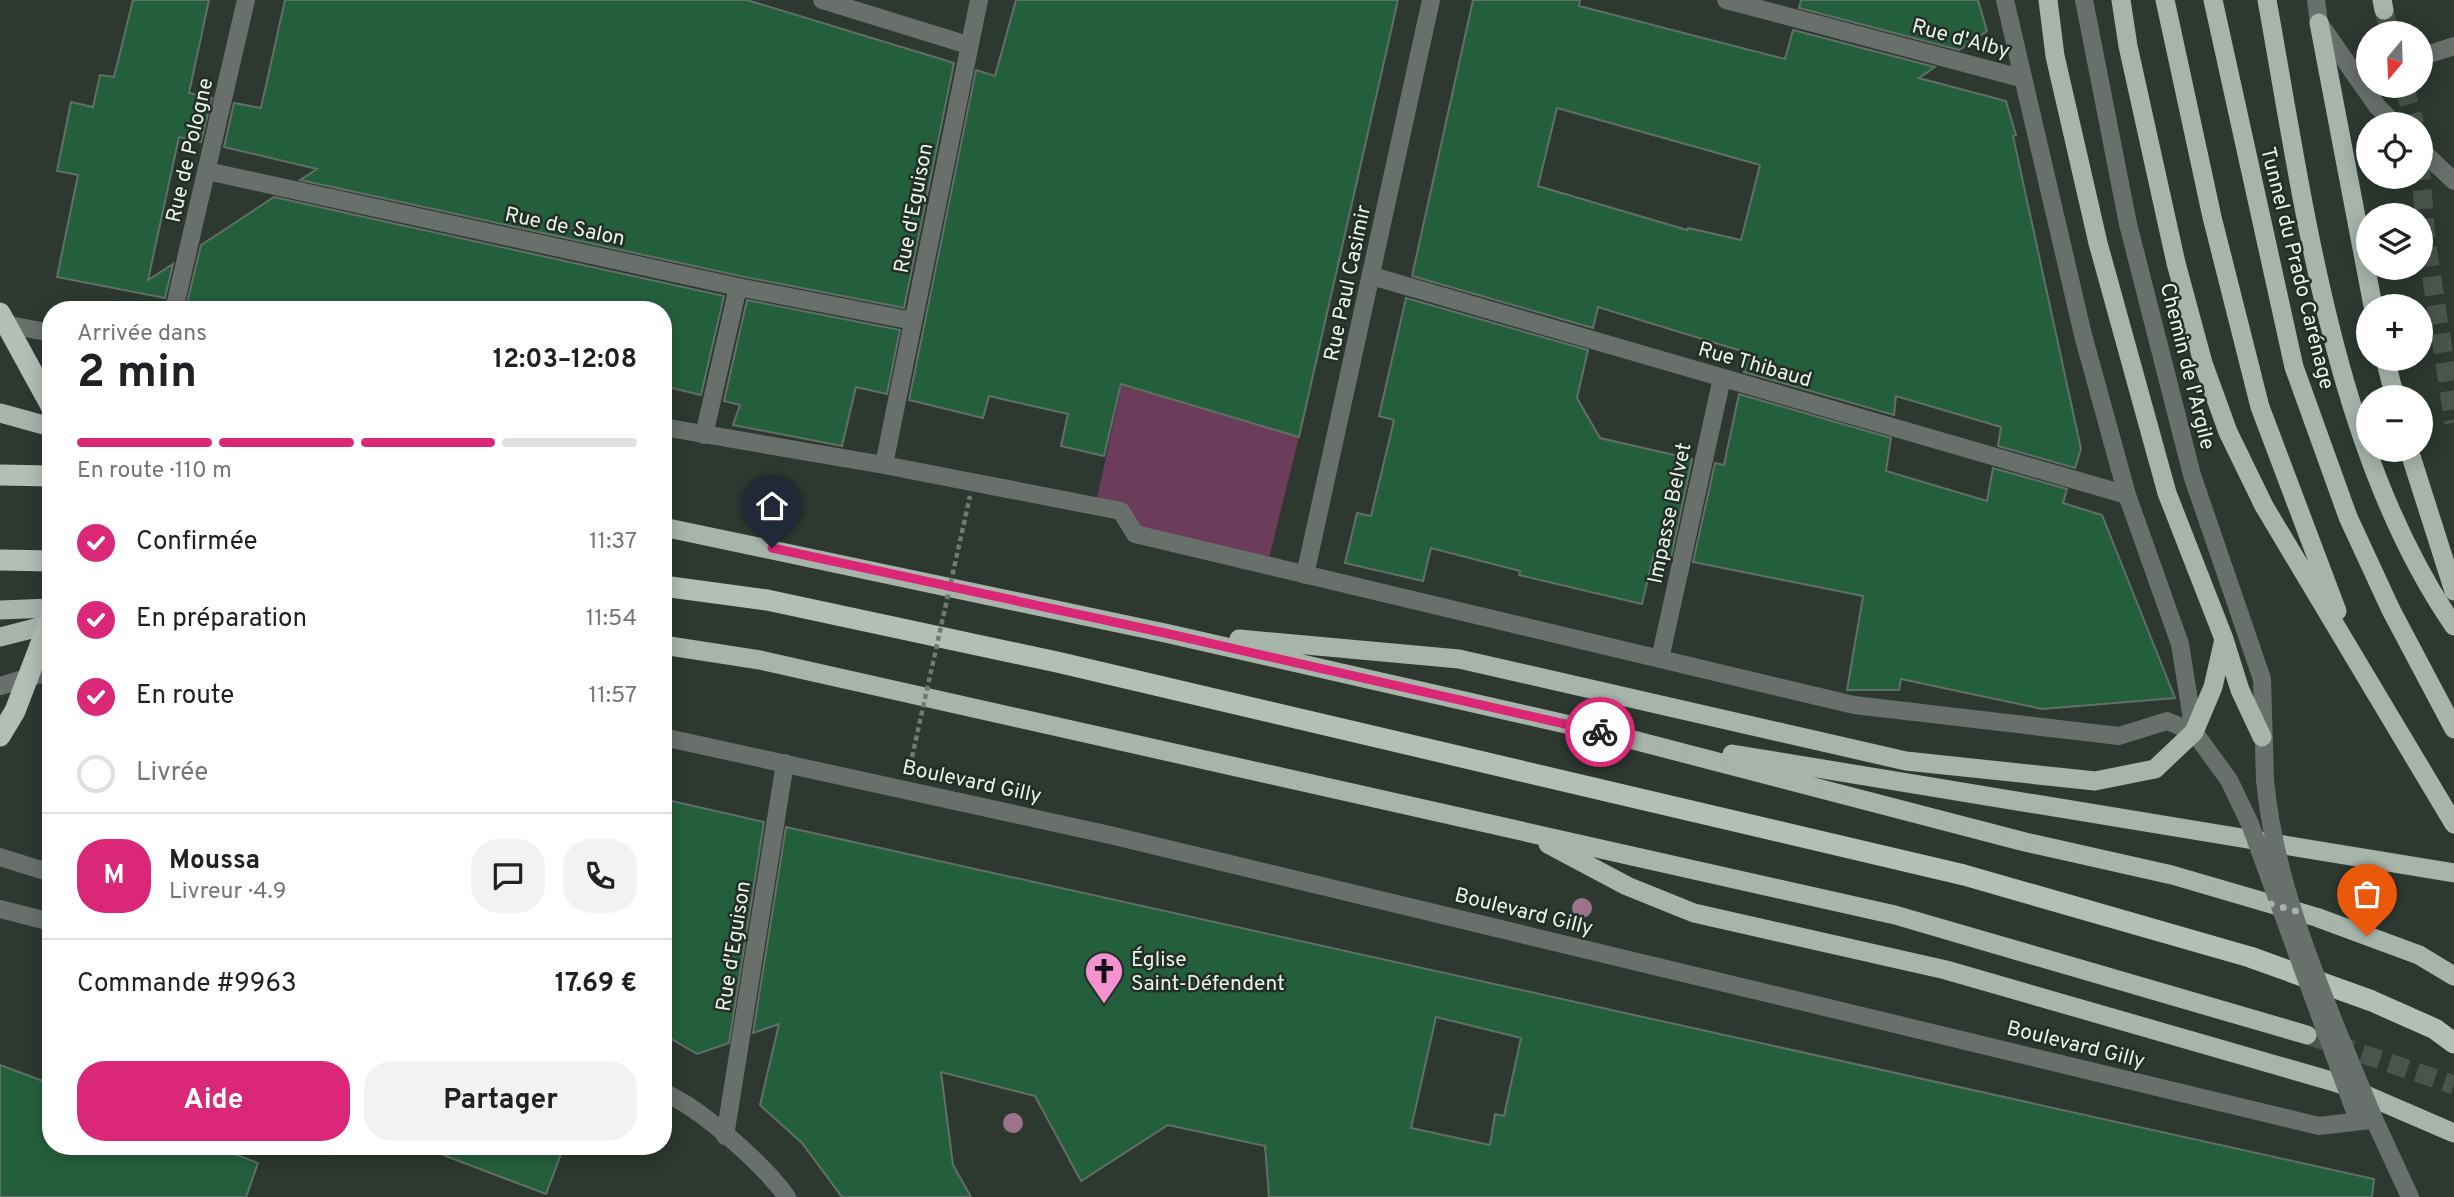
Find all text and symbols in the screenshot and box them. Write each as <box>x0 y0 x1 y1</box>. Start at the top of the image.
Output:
street label: Rue d'Alby <box>1909 13 2013 65</box>
north arrow <box>2356 21 2432 98</box>
map controls <box>2356 21 2433 462</box>
street label: Rue de Pologne <box>161 75 220 225</box>
button: locate <box>2356 112 2433 189</box>
street label: Rue d'Eguison <box>889 141 940 276</box>
street label: Tunnel du Prado Carénage <box>2253 144 2340 392</box>
street label: Rue de Salon <box>502 202 627 253</box>
street label: Rue Paul Casimir <box>1319 203 1378 364</box>
button: layers <box>2356 203 2433 280</box>
street label: Chemin de l'Argile <box>2153 280 2220 453</box>
button: + <box>2356 294 2433 371</box>
text: Arrivée dans <box>77 320 207 349</box>
street label: Rue Thibaud <box>1695 336 1814 395</box>
text: 12:03–12:08 <box>493 344 637 377</box>
text: 2 min <box>77 345 197 404</box>
button: − <box>2356 385 2433 462</box>
street label: Impasse Belvet <box>1642 440 1699 586</box>
text: En route · 110 m <box>77 457 232 486</box>
pin <box>742 476 802 548</box>
icon: home <box>753 487 791 525</box>
icon: check <box>77 524 115 562</box>
text: Confirmée <box>136 526 258 559</box>
text: 11:37 <box>589 528 637 557</box>
icon: check <box>77 601 115 639</box>
text: En préparation <box>136 603 307 636</box>
text: 11:54 <box>586 605 637 634</box>
icon: check <box>77 678 115 716</box>
text: En route <box>136 680 234 713</box>
text: 11:57 <box>589 682 637 711</box>
courier <box>1565 697 1635 767</box>
icon: bike <box>1581 713 1619 751</box>
street label: Boulevard Gilly <box>900 755 1044 810</box>
text: Livrée <box>136 757 208 790</box>
button: chat <box>471 839 545 913</box>
button: phone <box>563 839 637 913</box>
text: Moussa <box>169 845 260 878</box>
text: M <box>103 860 125 893</box>
pin <box>2337 864 2397 936</box>
icon: bag <box>2348 875 2386 913</box>
text: Livreur · 4.9 <box>169 878 286 907</box>
street label: Rue d'Eguison <box>711 879 758 1013</box>
street label: Boulevard Gilly <box>1452 882 1596 943</box>
place label: Église Saint-Défendent <box>1131 946 1285 998</box>
church icon: Église Saint-Défendent <box>1083 950 1125 1005</box>
text: Commande #9963 <box>77 968 297 1001</box>
text: 17.69 € <box>555 968 637 1001</box>
street label: Boulevard Gilly <box>2004 1015 2148 1076</box>
button: Aide <box>77 1061 350 1141</box>
button: Partager <box>364 1061 637 1141</box>

